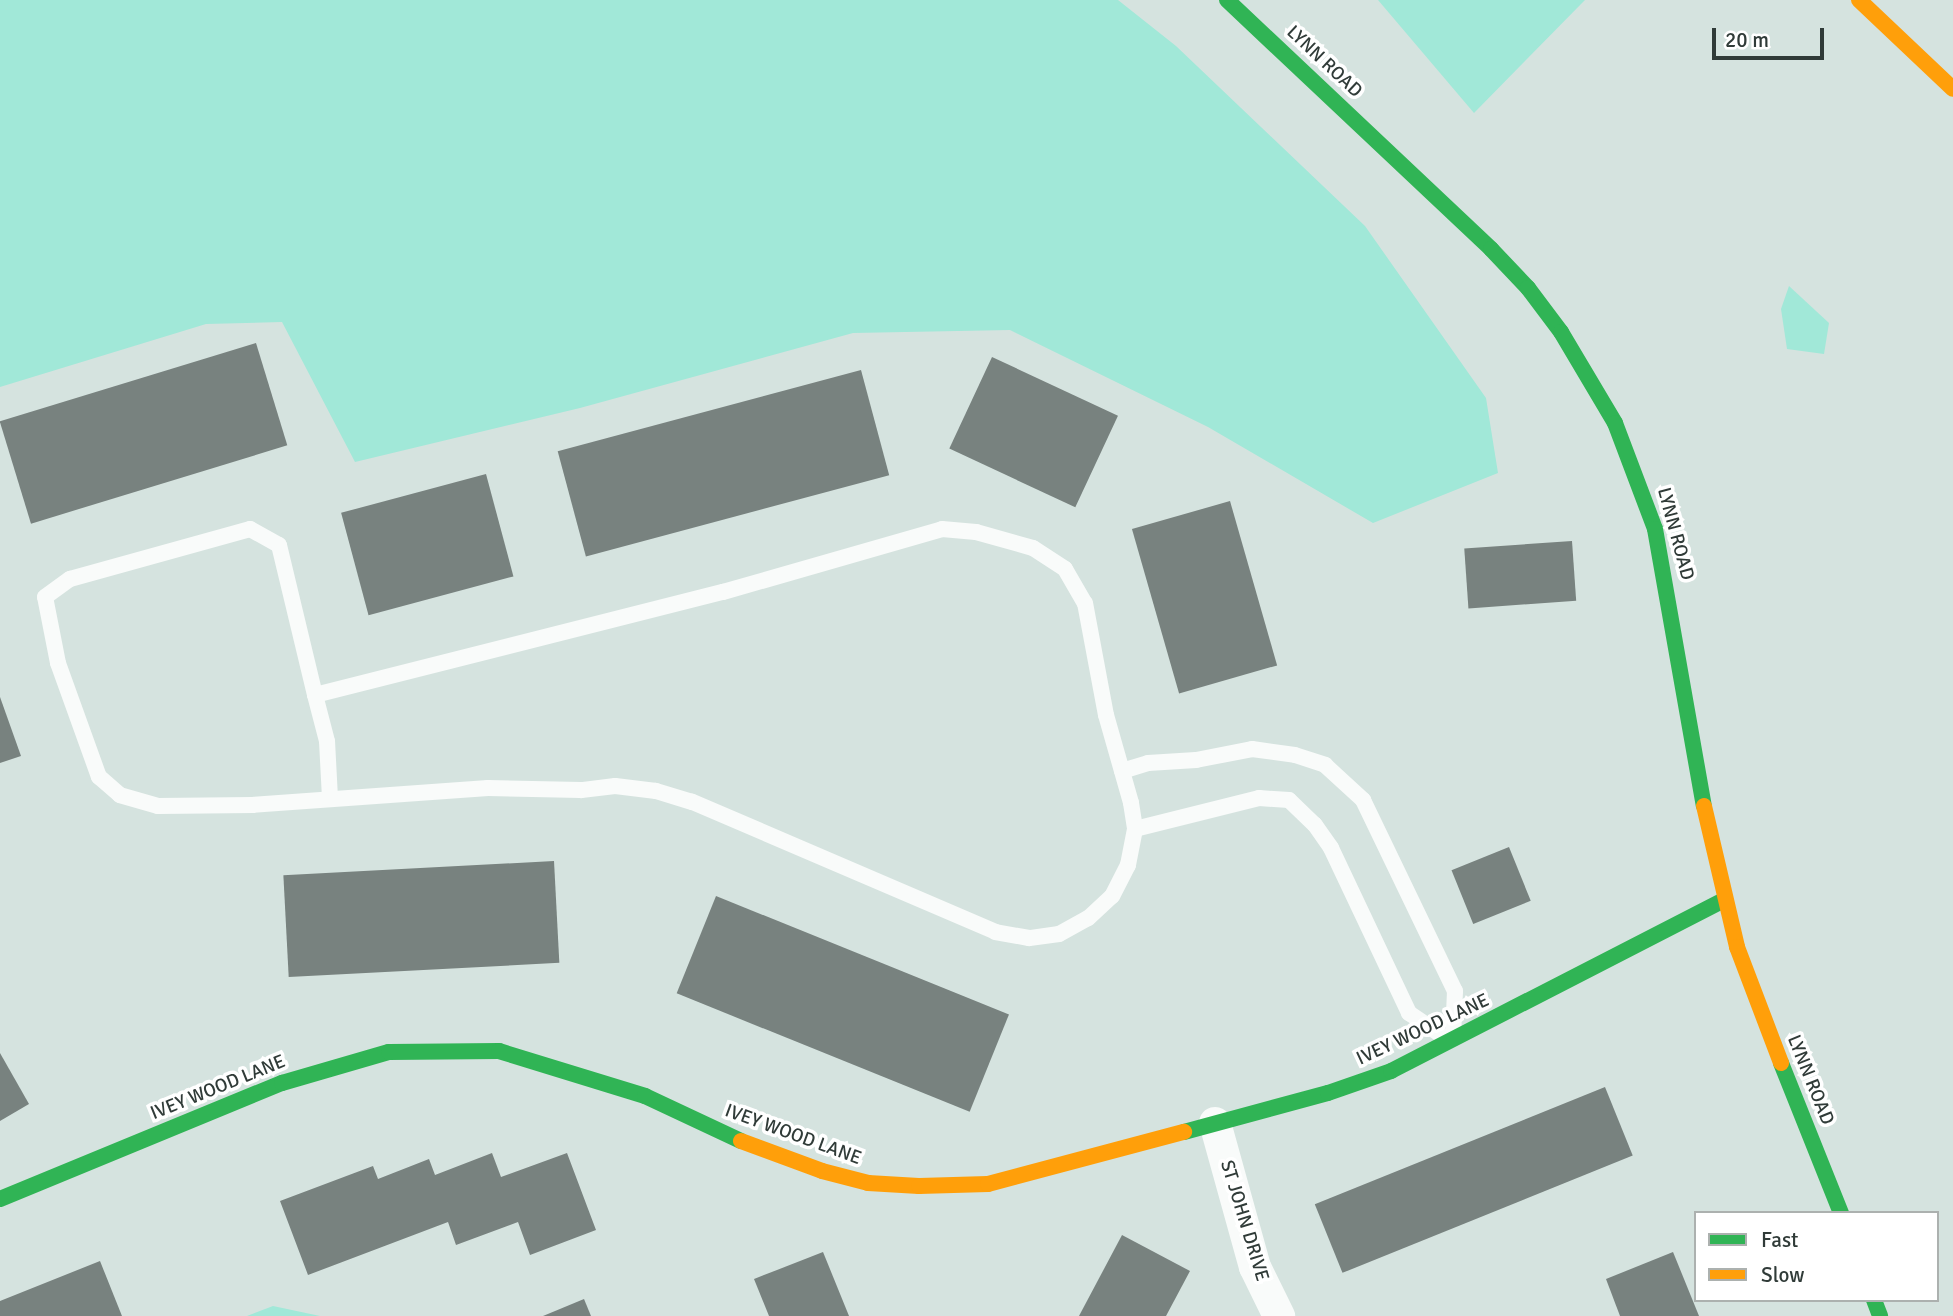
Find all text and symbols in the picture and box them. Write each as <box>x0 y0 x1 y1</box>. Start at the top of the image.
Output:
scale bar <box>1715 14 1827 58</box>
street label: LYNN ROAD <box>1282 21 1366 103</box>
text: 20 m <box>1725 27 1769 53</box>
street label: LYNN ROAD <box>1652 485 1698 583</box>
street label: IVEY WOOD LANE <box>1353 989 1493 1071</box>
street label: LYNN ROAD <box>1782 1032 1838 1128</box>
street label: IVEY WOOD LANE <box>147 1051 289 1125</box>
street label: IVEY WOOD LANE <box>722 1100 864 1170</box>
street label: ST JOHN DRIVE <box>1215 1158 1273 1284</box>
legend <box>1694 1211 1939 1302</box>
text: Fast <box>1761 1227 1798 1253</box>
text: Slow <box>1761 1262 1805 1288</box>

